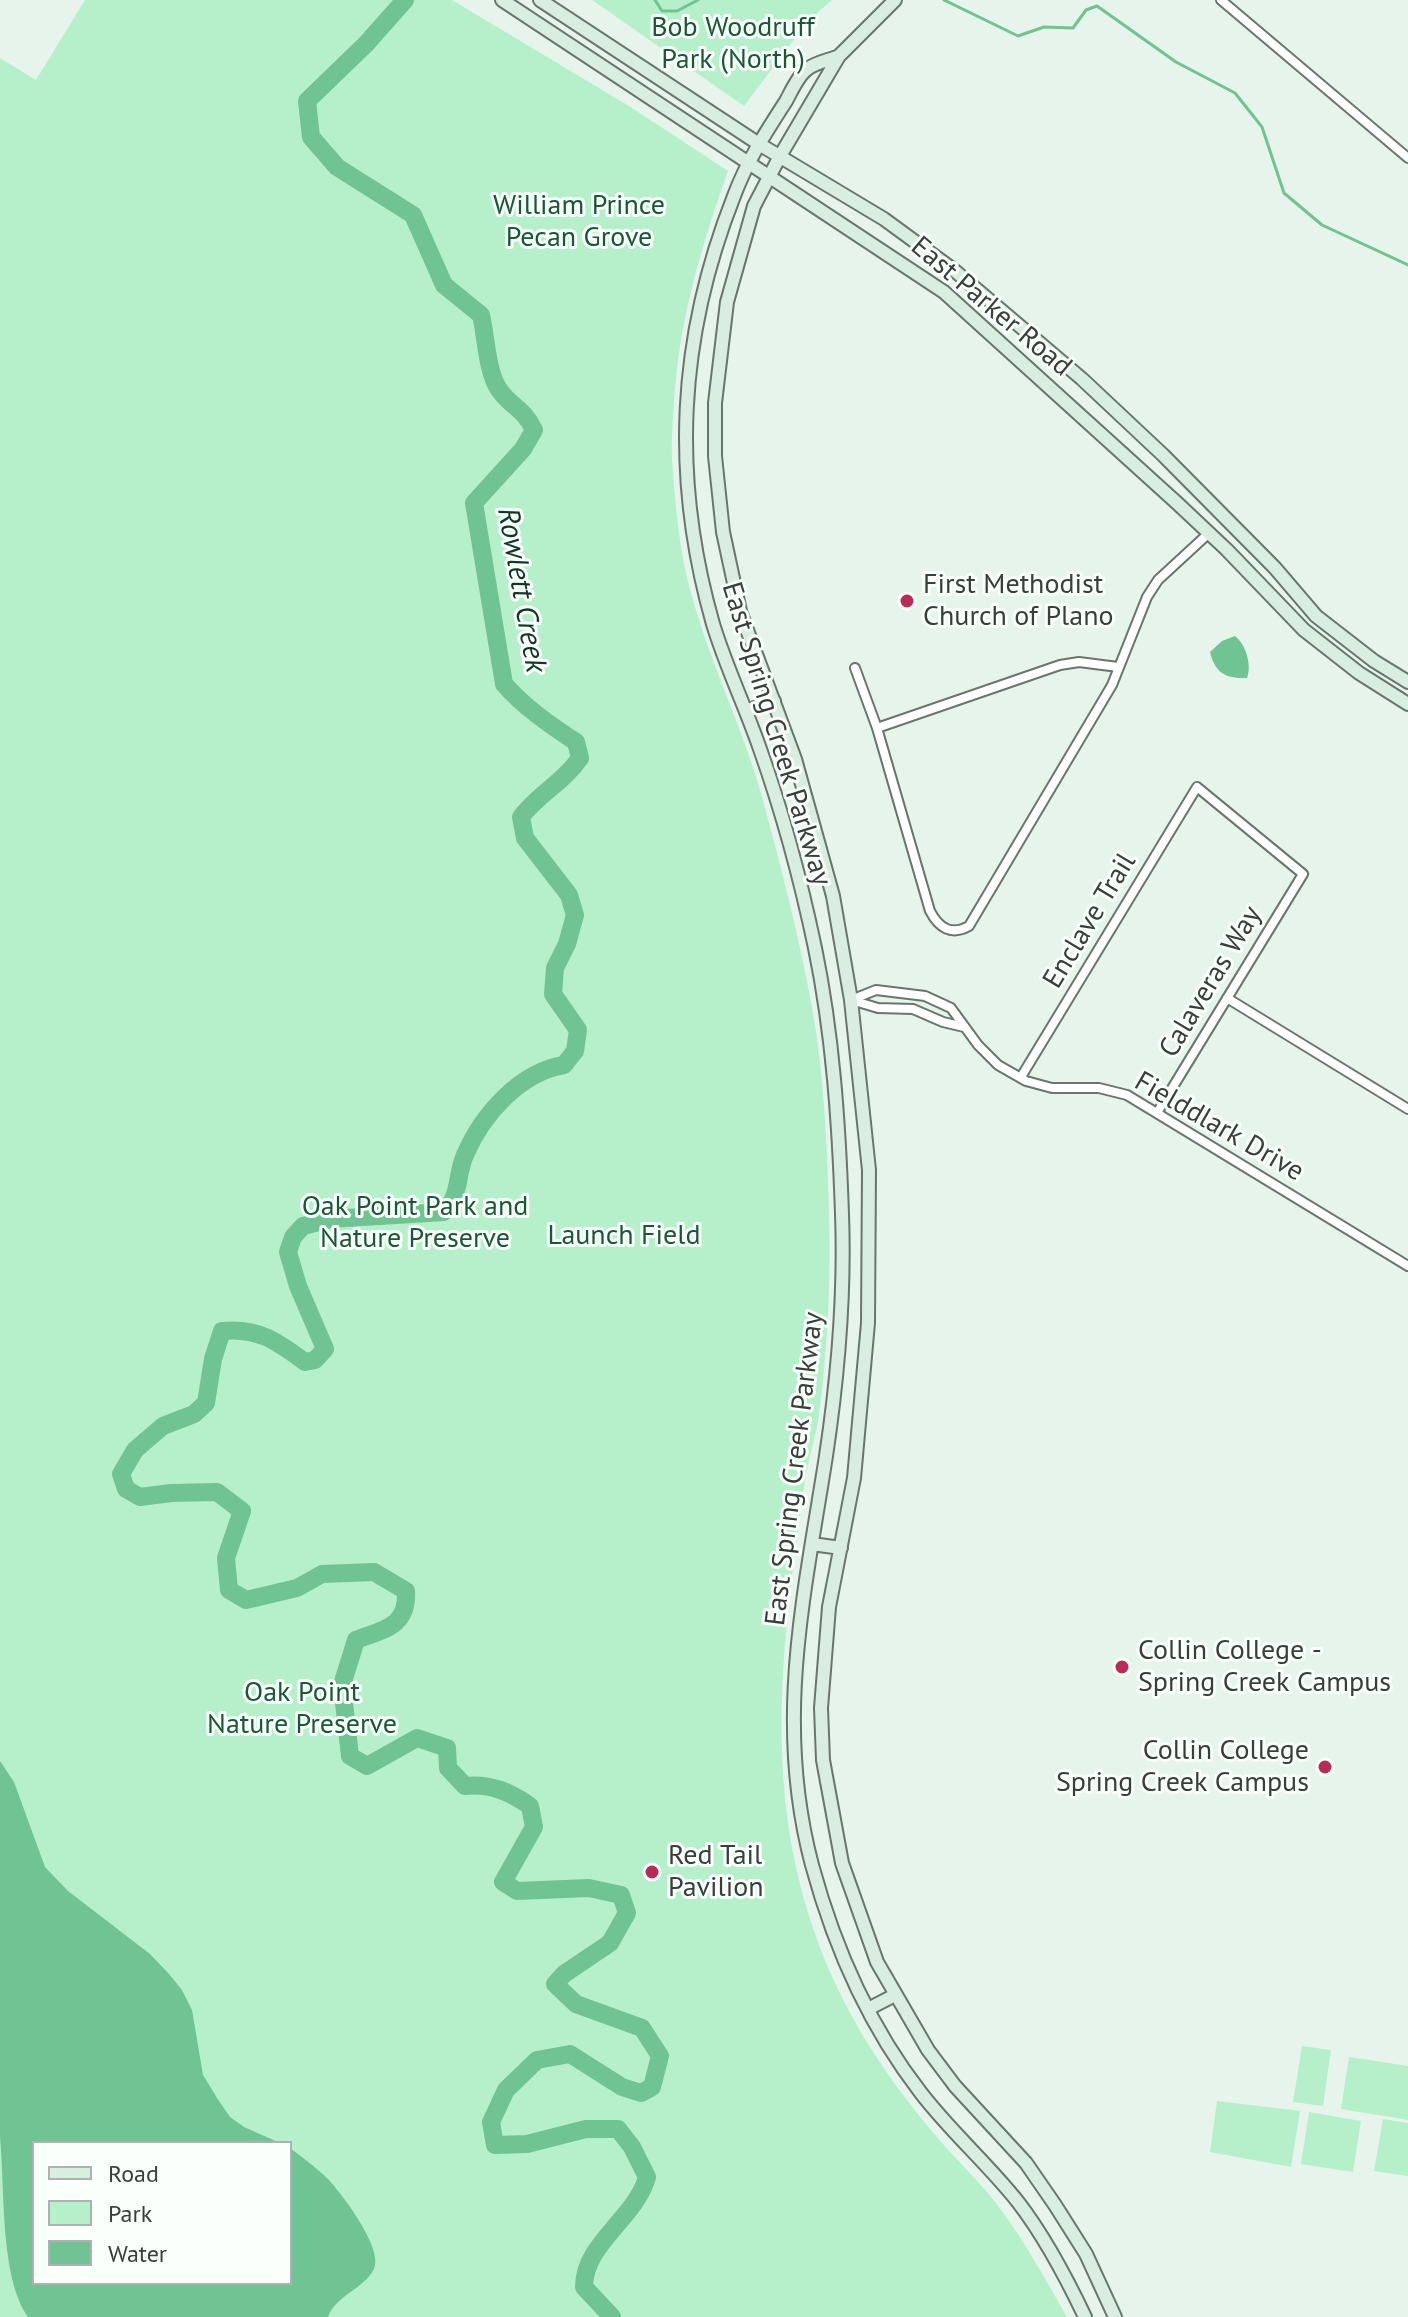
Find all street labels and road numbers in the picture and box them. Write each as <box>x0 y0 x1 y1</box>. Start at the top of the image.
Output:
street label: East Parker Road <box>904 230 1078 384</box>
street label: East Spring Creek Parkway <box>714 578 838 890</box>
street label: Enclave Trail <box>1037 847 1143 995</box>
street label: Calaveras Way <box>1153 900 1269 1064</box>
street label: Fielddlark Drive <box>1128 1065 1310 1189</box>
street label: East Spring Creek Parkway <box>759 1310 831 1628</box>

